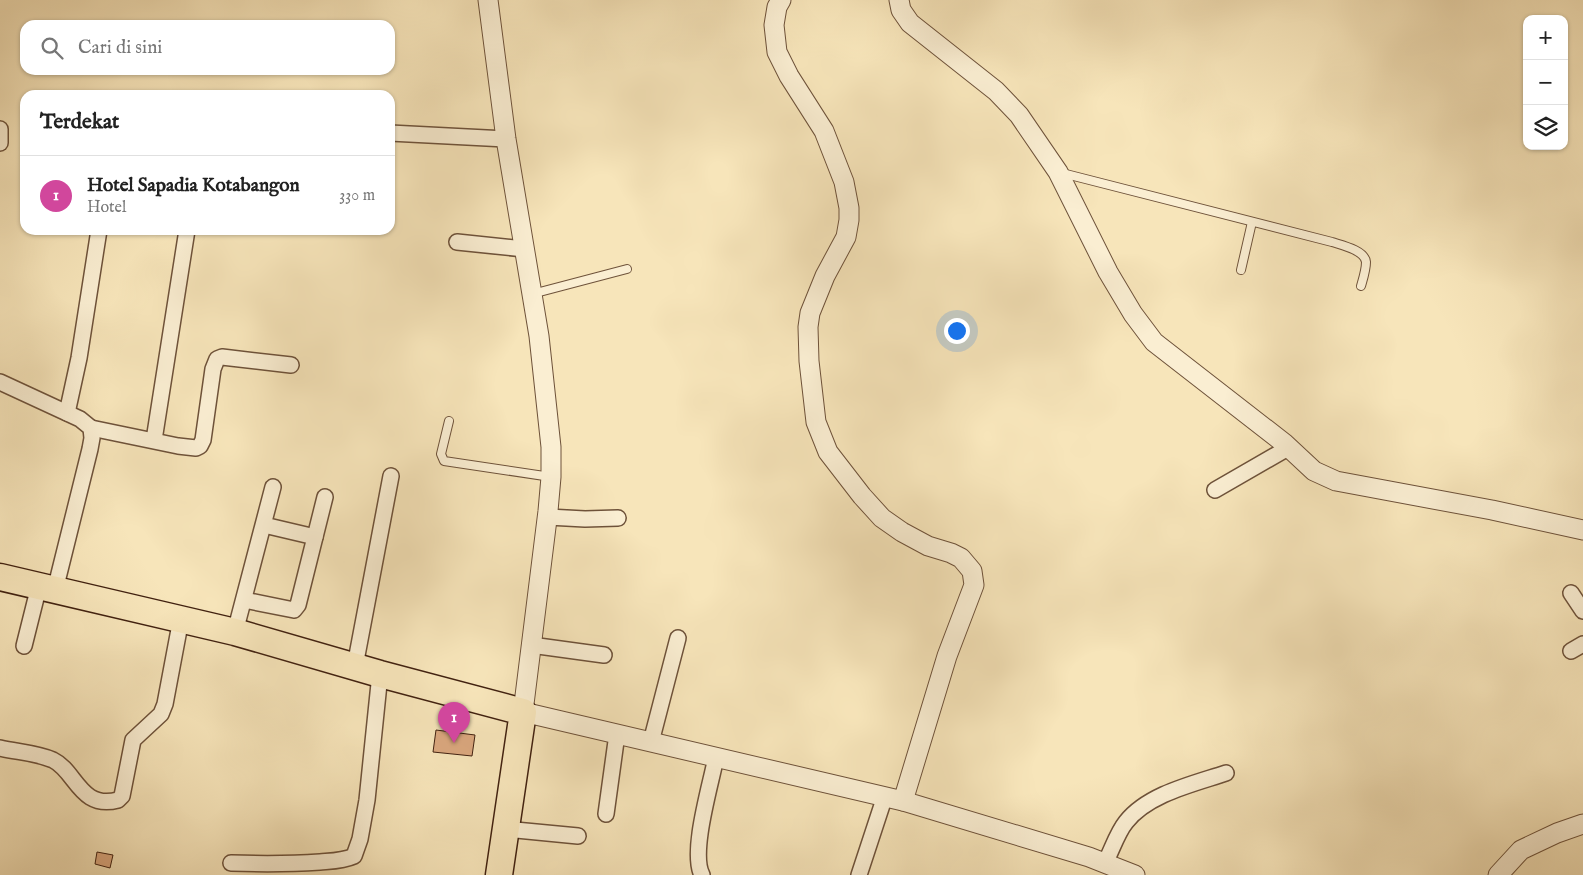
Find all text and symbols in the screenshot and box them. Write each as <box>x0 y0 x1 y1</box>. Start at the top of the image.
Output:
map controls <box>1523 15 1568 150</box>
button: + <box>1523 15 1568 60</box>
search box <box>20 20 395 75</box>
icon: search <box>38 34 66 62</box>
text: Cari di sini <box>78 36 162 60</box>
button: − <box>1523 60 1568 105</box>
button: layers <box>1523 105 1568 150</box>
text: Terdekat <box>40 109 119 136</box>
text: Hotel Sapadia Kotabangon <box>87 174 300 198</box>
text: 1 <box>53 186 59 206</box>
text: 330 m <box>339 186 375 206</box>
text: Hotel <box>87 198 126 218</box>
your location <box>944 318 970 344</box>
pin: 1 <box>438 702 470 743</box>

